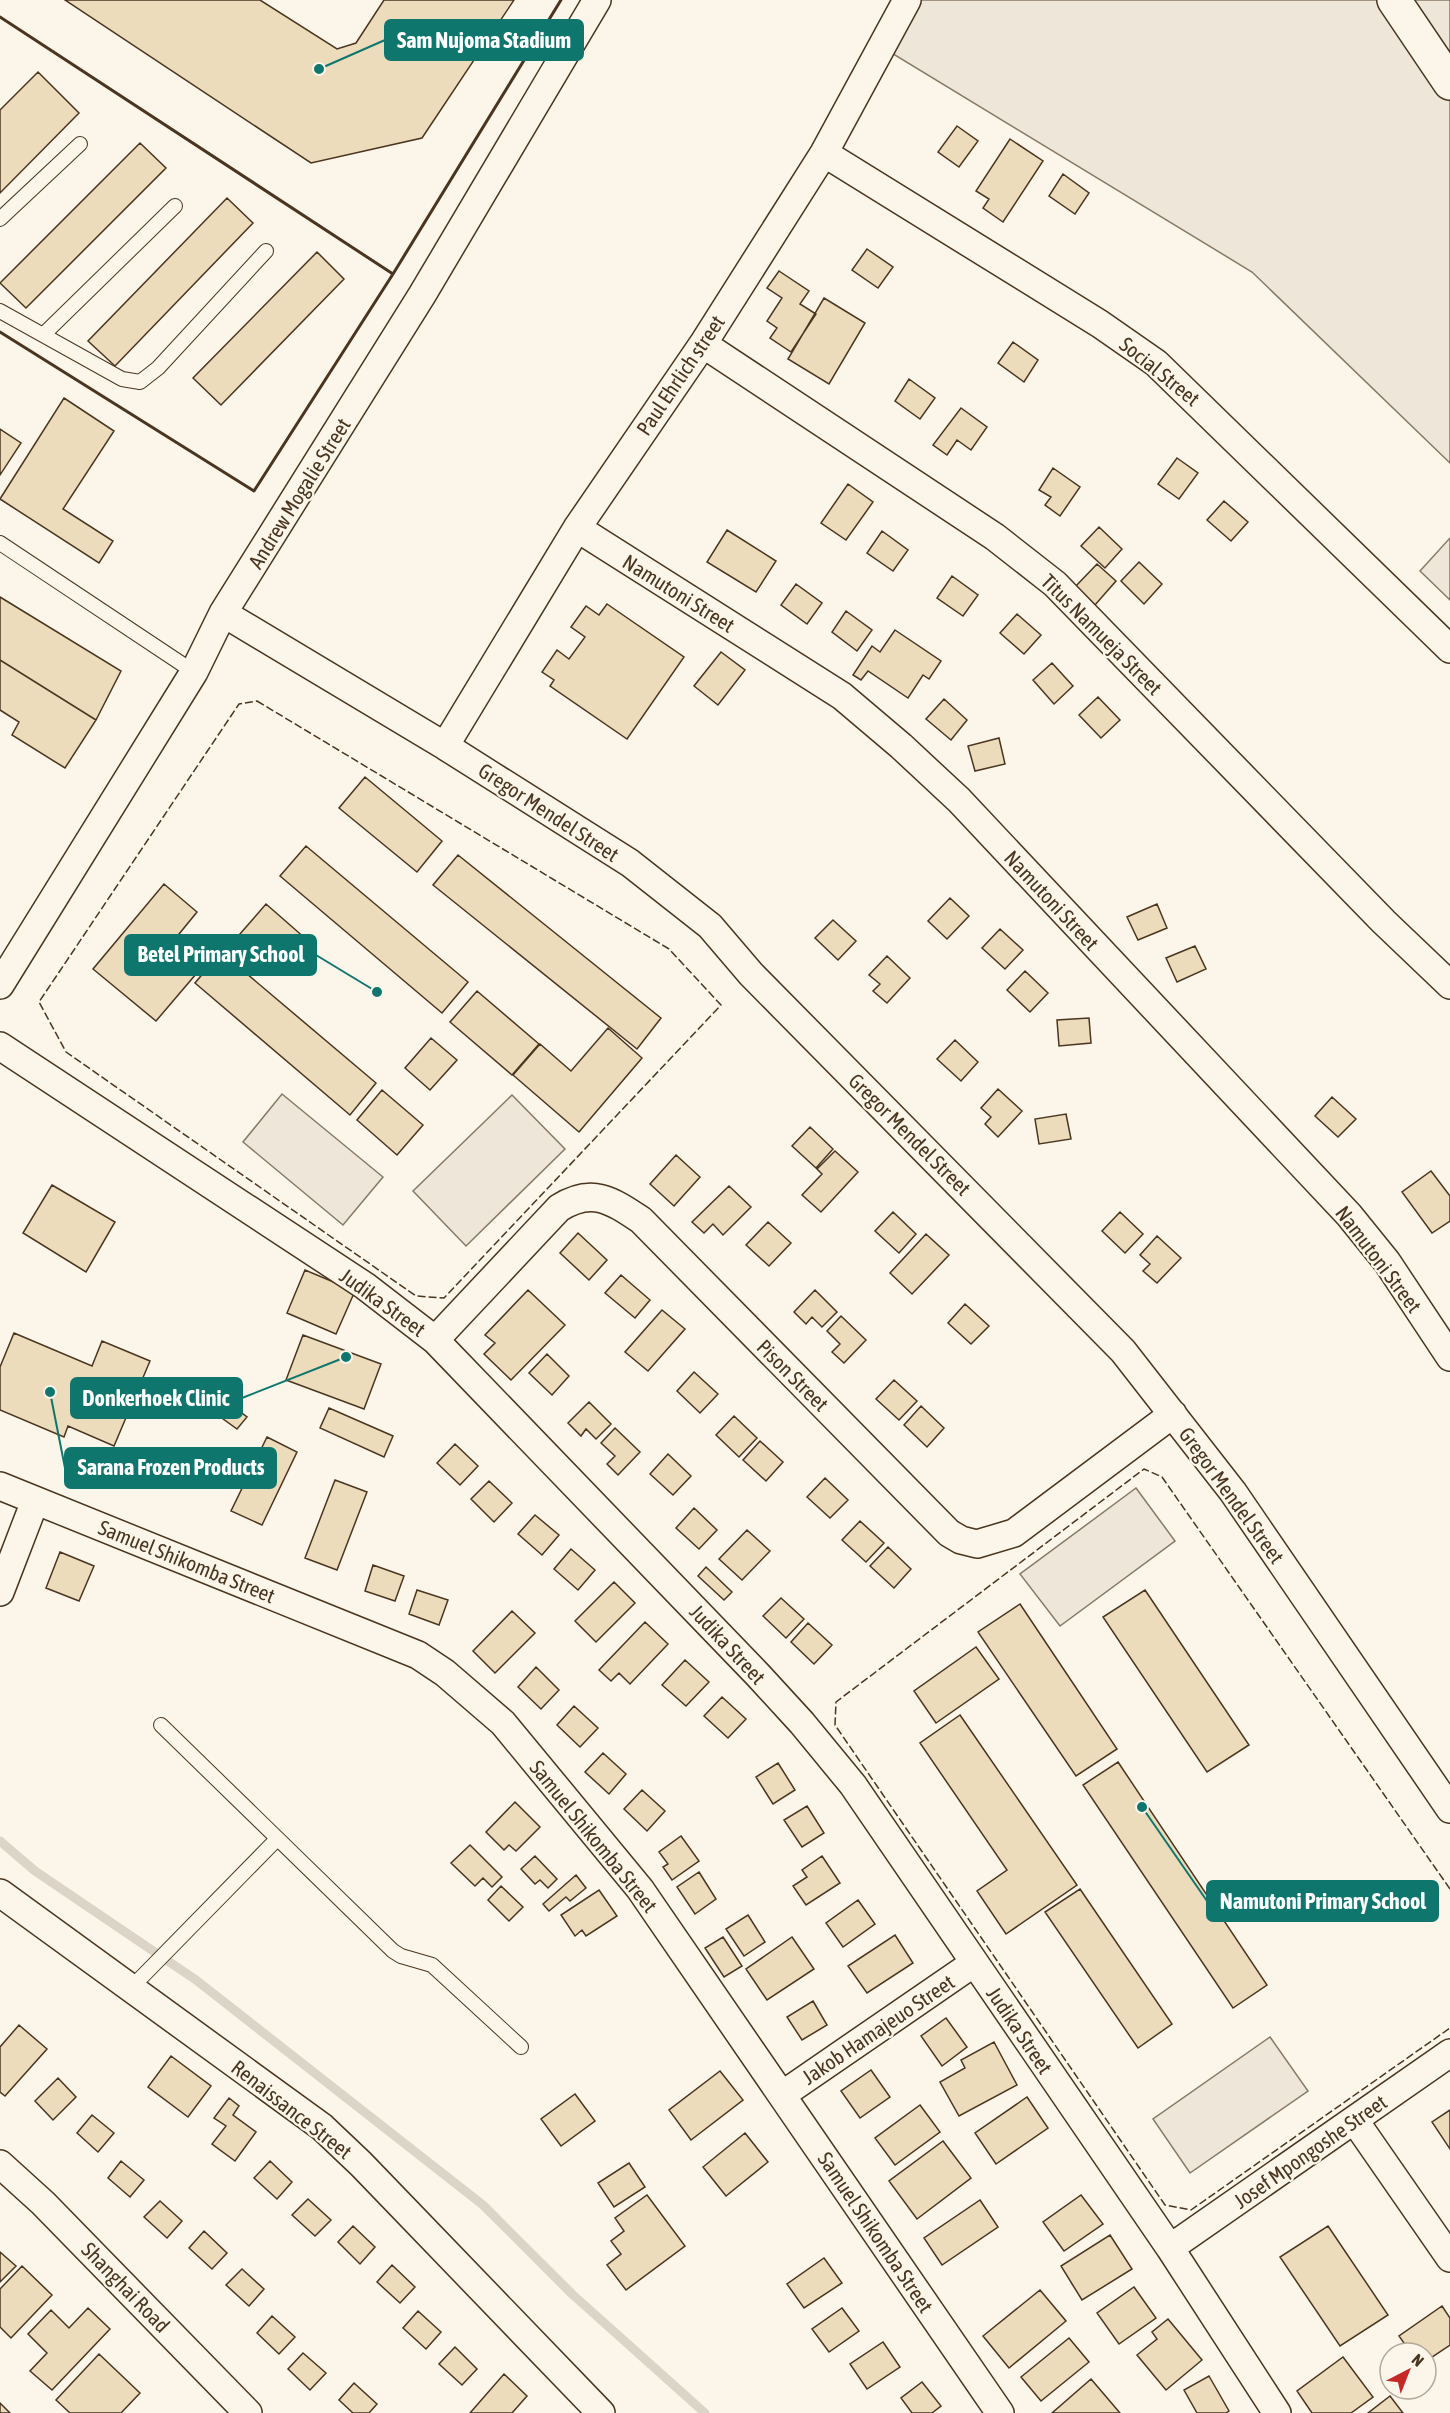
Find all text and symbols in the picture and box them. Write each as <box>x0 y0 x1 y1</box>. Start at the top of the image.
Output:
callout: Sam Nujoma Stadium <box>385 20 583 60</box>
text: Sam Nujoma Stadium <box>397 27 571 53</box>
street label: Paul Ehrlich street <box>631 310 729 440</box>
street label: Social Street <box>1115 332 1205 410</box>
street label: Andrew Mogalie Street <box>243 413 355 573</box>
street label: Namutoni Street <box>619 549 739 637</box>
street label: Titus Namueja Street <box>1037 569 1167 699</box>
street label: Gregor Mendel Street <box>474 758 624 866</box>
street label: Namutoni Street <box>1000 845 1104 955</box>
callout: Betel Primary School <box>125 935 316 975</box>
text: Betel Primary School <box>138 941 306 967</box>
street label: Gregor Mendel Street <box>844 1068 976 1200</box>
street label: Namutoni Street <box>1331 1201 1427 1317</box>
street label: Judika Street <box>336 1263 430 1341</box>
street label: Pison Street <box>752 1334 834 1416</box>
callout: Donkerhoek Clinic <box>71 1378 242 1418</box>
text: Donkerhoek Clinic <box>82 1385 231 1411</box>
street label: Gregor Mendel Street <box>1175 1422 1289 1568</box>
callout: Sarana Frozen Products <box>65 1448 276 1488</box>
text: Sarana Frozen Products <box>78 1454 265 1480</box>
street label: Samuel Shikomba Street <box>95 1515 279 1607</box>
street label: Judika Street <box>685 1599 771 1689</box>
street label: Samuel Shikomba Street <box>525 1755 663 1917</box>
callout: Namutoni Primary School <box>1207 1881 1438 1921</box>
text: Namutoni Primary School <box>1220 1888 1427 1914</box>
street label: Jakob Hamajeuo Street <box>797 1969 959 2089</box>
street label: Judika Street <box>982 1982 1058 2078</box>
street label: Renaissance Street <box>227 2055 357 2163</box>
street label: Josef Mpongoshe Street <box>1229 2089 1391 2213</box>
street label: Samuel Shikomba Street <box>813 2147 939 2317</box>
street label: Shanghai Road <box>77 2237 175 2337</box>
north arrow <box>1378 2341 1438 2401</box>
text: N <box>1409 2350 1428 2370</box>

